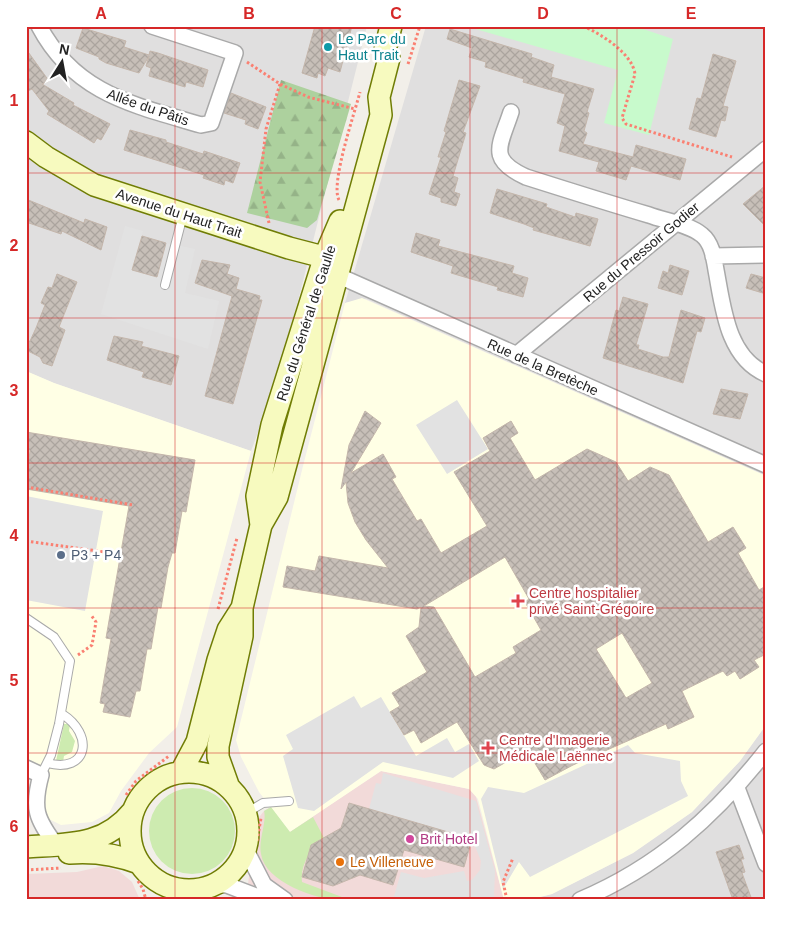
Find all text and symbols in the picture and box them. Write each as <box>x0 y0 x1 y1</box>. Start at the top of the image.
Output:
text: A <box>95 5 107 22</box>
text: B <box>243 5 255 22</box>
text: C <box>390 5 402 22</box>
text: D <box>537 5 549 22</box>
text: E <box>686 5 697 22</box>
place label: Le Parc du Haut Trait <box>338 31 406 63</box>
north arrow <box>38 38 88 88</box>
text: N <box>58 40 71 58</box>
marker: Le Parc du Haut Trait <box>322 41 334 53</box>
street label: Allée du Pâtis <box>105 86 191 128</box>
text: 1 <box>10 92 19 109</box>
street label: Avenue du Haut Trait <box>114 185 244 241</box>
street label: Rue du Pressoir Godier <box>580 199 702 305</box>
text: 2 <box>10 237 19 254</box>
street label: Rue du Général de Gaulle <box>273 243 339 403</box>
street label: Rue de la Bretèche <box>485 335 601 399</box>
text: 3 <box>10 382 19 399</box>
text: 4 <box>10 527 19 544</box>
place label: P3 + P4 <box>71 547 121 563</box>
marker: P3 + P4 <box>55 549 67 561</box>
place label: Centre hospitalier privé Saint-Grégoire <box>529 585 654 617</box>
marker: Centre hospitalier privé Saint-Grégoire <box>511 594 525 608</box>
text: 5 <box>10 672 19 689</box>
place label: Centre d'Imagerie Médicale Laënnec <box>499 732 613 764</box>
marker: Centre d'Imagerie Médicale Laënnec <box>481 741 495 755</box>
text: 6 <box>10 818 19 835</box>
place label: Brit Hotel <box>420 831 478 847</box>
marker: Brit Hotel <box>404 833 416 845</box>
place label: Le Villeneuve <box>350 854 434 870</box>
marker: Le Villeneuve <box>334 856 346 868</box>

